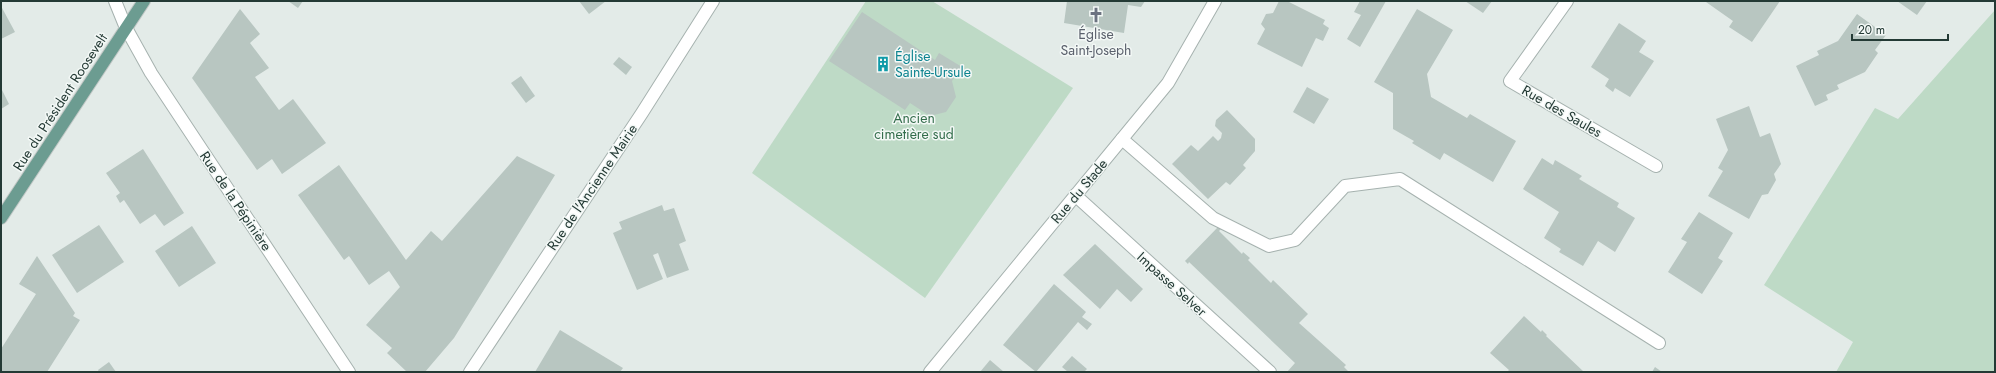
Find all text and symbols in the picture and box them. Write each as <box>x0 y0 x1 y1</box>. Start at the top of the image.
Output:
church icon: Église Saint-Joseph <box>1087 6 1105 24</box>
scale bar <box>1852 16 1948 42</box>
text: 20 m <box>1858 21 1885 39</box>
place label: Église Saint-Joseph <box>1061 24 1131 60</box>
street label: Rue du Président Roosevelt <box>8 29 112 175</box>
place label: Église Sainte-Ursule <box>895 46 971 82</box>
building icon: Église Sainte-Ursule <box>874 55 892 73</box>
street label: Rue des Saules <box>1518 80 1606 142</box>
park label: Ancien cimetière sud <box>874 108 954 144</box>
street label: Rue de l'Ancienne Mairie <box>542 120 642 254</box>
street label: Rue de la Pépinière <box>195 147 277 255</box>
street label: Rue du Stade <box>1046 154 1112 228</box>
street label: Impasse Selver <box>1133 247 1211 321</box>

